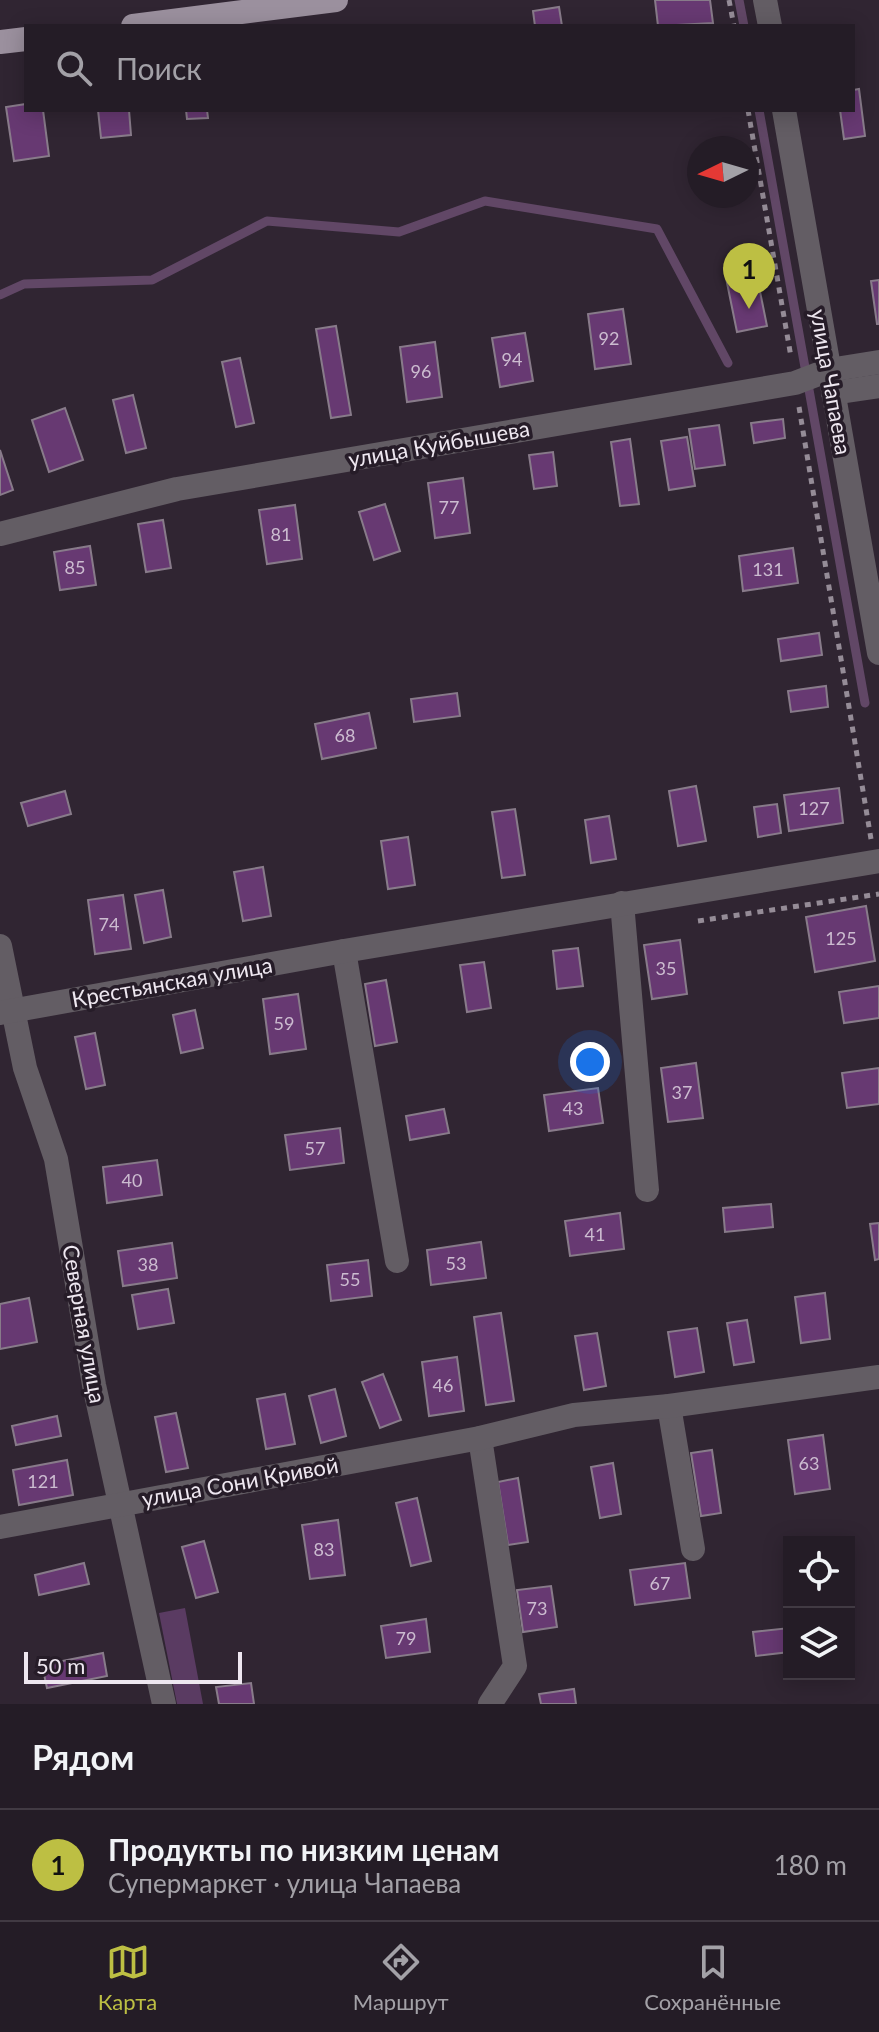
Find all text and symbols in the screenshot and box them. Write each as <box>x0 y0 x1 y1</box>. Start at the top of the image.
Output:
search box <box>24 24 855 112</box>
icon: search <box>52 46 96 90</box>
text: Поиск <box>116 50 202 86</box>
north arrow <box>687 136 759 208</box>
pin: 1 <box>723 243 775 309</box>
street label: улица Чапаева <box>805 307 858 457</box>
house number: 92 <box>599 327 619 349</box>
house number: 94 <box>502 348 522 370</box>
house number: 96 <box>411 360 431 382</box>
street label: улица Куйбышева <box>346 414 532 473</box>
house number: 77 <box>439 496 459 518</box>
house number: 81 <box>271 523 291 545</box>
house number: 85 <box>65 556 85 578</box>
house number: 131 <box>752 558 784 580</box>
house number: 68 <box>335 724 355 746</box>
house number: 127 <box>798 797 830 819</box>
house number: 74 <box>99 913 119 935</box>
house number: 125 <box>825 927 857 949</box>
street label: Крестьянская улица <box>69 951 274 1012</box>
house number: 35 <box>656 957 676 979</box>
house number: 59 <box>274 1012 294 1034</box>
your location <box>570 1042 610 1082</box>
house number: 37 <box>672 1081 692 1103</box>
house number: 43 <box>563 1097 583 1119</box>
house number: 57 <box>305 1137 325 1159</box>
house number: 40 <box>122 1169 142 1191</box>
house number: 41 <box>585 1223 605 1245</box>
street label: Северная улица <box>57 1242 112 1405</box>
house number: 53 <box>446 1252 466 1274</box>
house number: 38 <box>138 1253 158 1275</box>
house number: 55 <box>340 1268 360 1290</box>
house number: 46 <box>433 1374 453 1396</box>
street label: улица Сони Кривой <box>140 1451 340 1512</box>
house number: 63 <box>799 1452 819 1474</box>
house number: 121 <box>27 1470 59 1492</box>
map controls <box>783 1536 855 1680</box>
button: locate <box>783 1536 855 1608</box>
house number: 83 <box>314 1538 334 1560</box>
house number: 67 <box>650 1572 670 1594</box>
house number: 73 <box>527 1597 547 1619</box>
button: layers <box>783 1608 855 1680</box>
house number: 79 <box>396 1627 416 1649</box>
scale bar <box>24 1648 242 1684</box>
text: 50 m <box>36 1652 85 1679</box>
text: Рядом <box>32 1736 134 1777</box>
text: Продукты по низким ценам <box>108 1831 500 1867</box>
text: 1 <box>50 1849 66 1881</box>
text: 180 m <box>774 1849 847 1881</box>
text: Супермаркет · улица Чапаева <box>108 1867 461 1899</box>
tab: Карта <box>98 1940 157 2015</box>
tab: Маршрут <box>353 1940 449 2015</box>
tab: Сохранённые <box>644 1940 781 2015</box>

